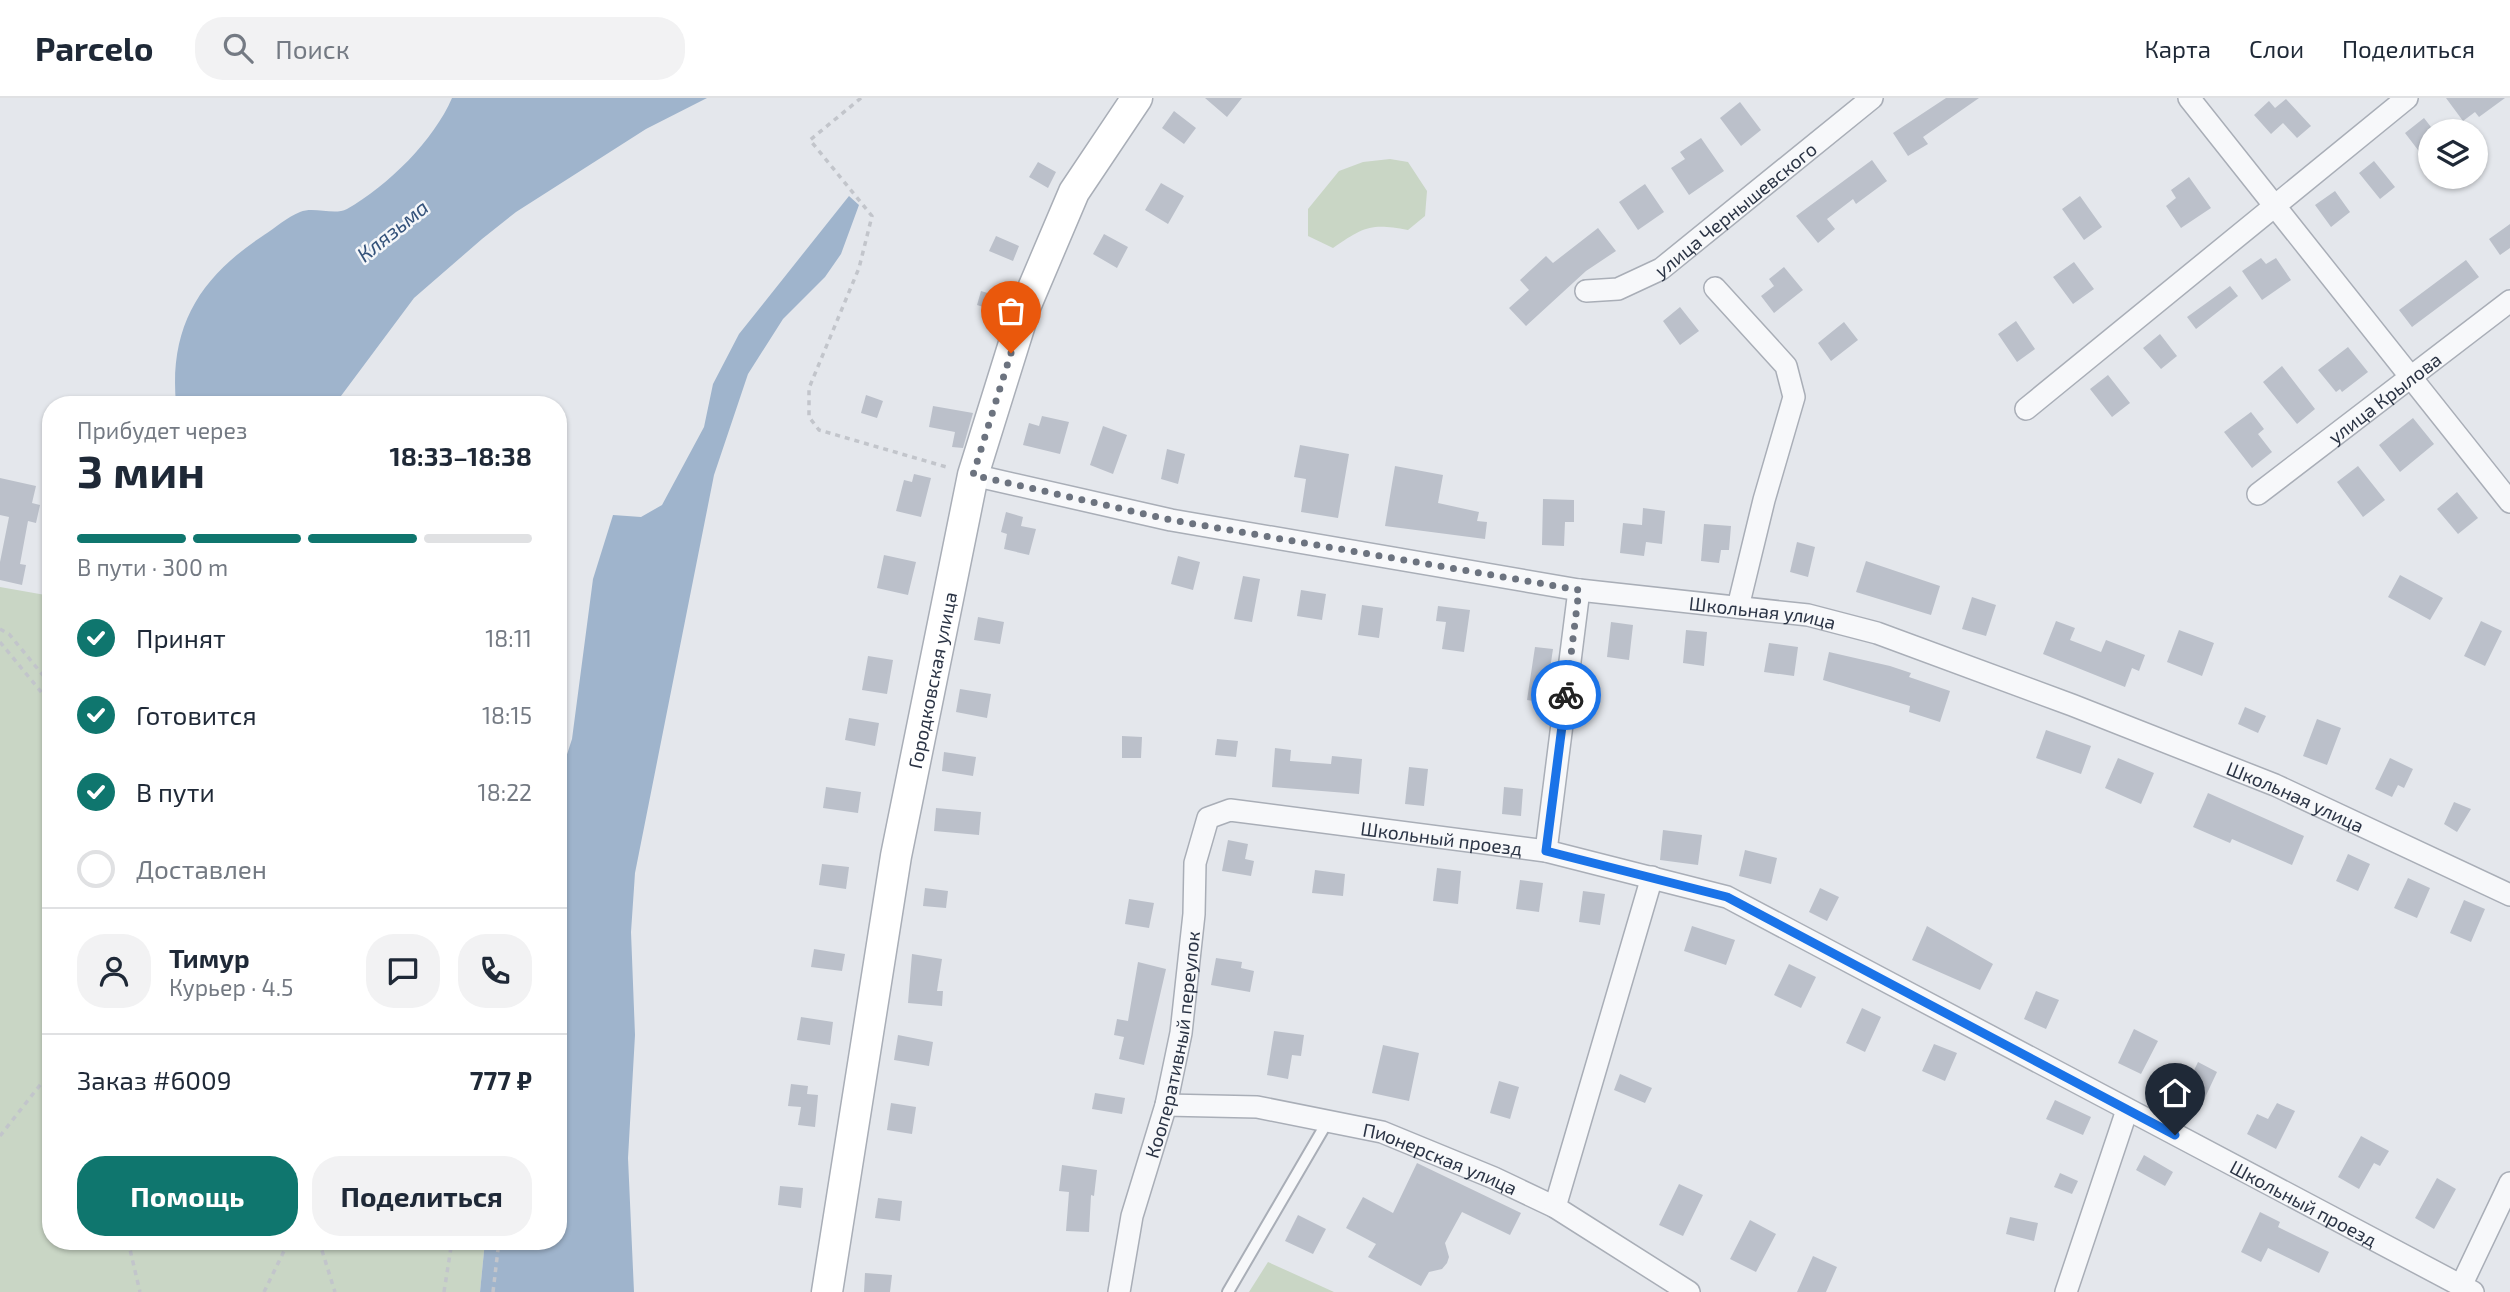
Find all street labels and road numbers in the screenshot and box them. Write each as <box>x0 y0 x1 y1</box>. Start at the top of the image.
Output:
street label: улица Чернышевского <box>1652 137 1821 282</box>
street label: улица Крылова <box>2323 347 2445 449</box>
street label: Городковская улица <box>902 590 961 770</box>
street label: Школьная улица <box>1688 591 1839 633</box>
street label: Школьная улица <box>2223 756 2368 837</box>
street label: Школьный проезд <box>1359 816 1524 859</box>
street label: Кооперативный переулок <box>1139 930 1204 1160</box>
street label: Пионерская улица <box>1361 1117 1521 1199</box>
street label: Школьный проезд <box>2227 1154 2381 1251</box>

